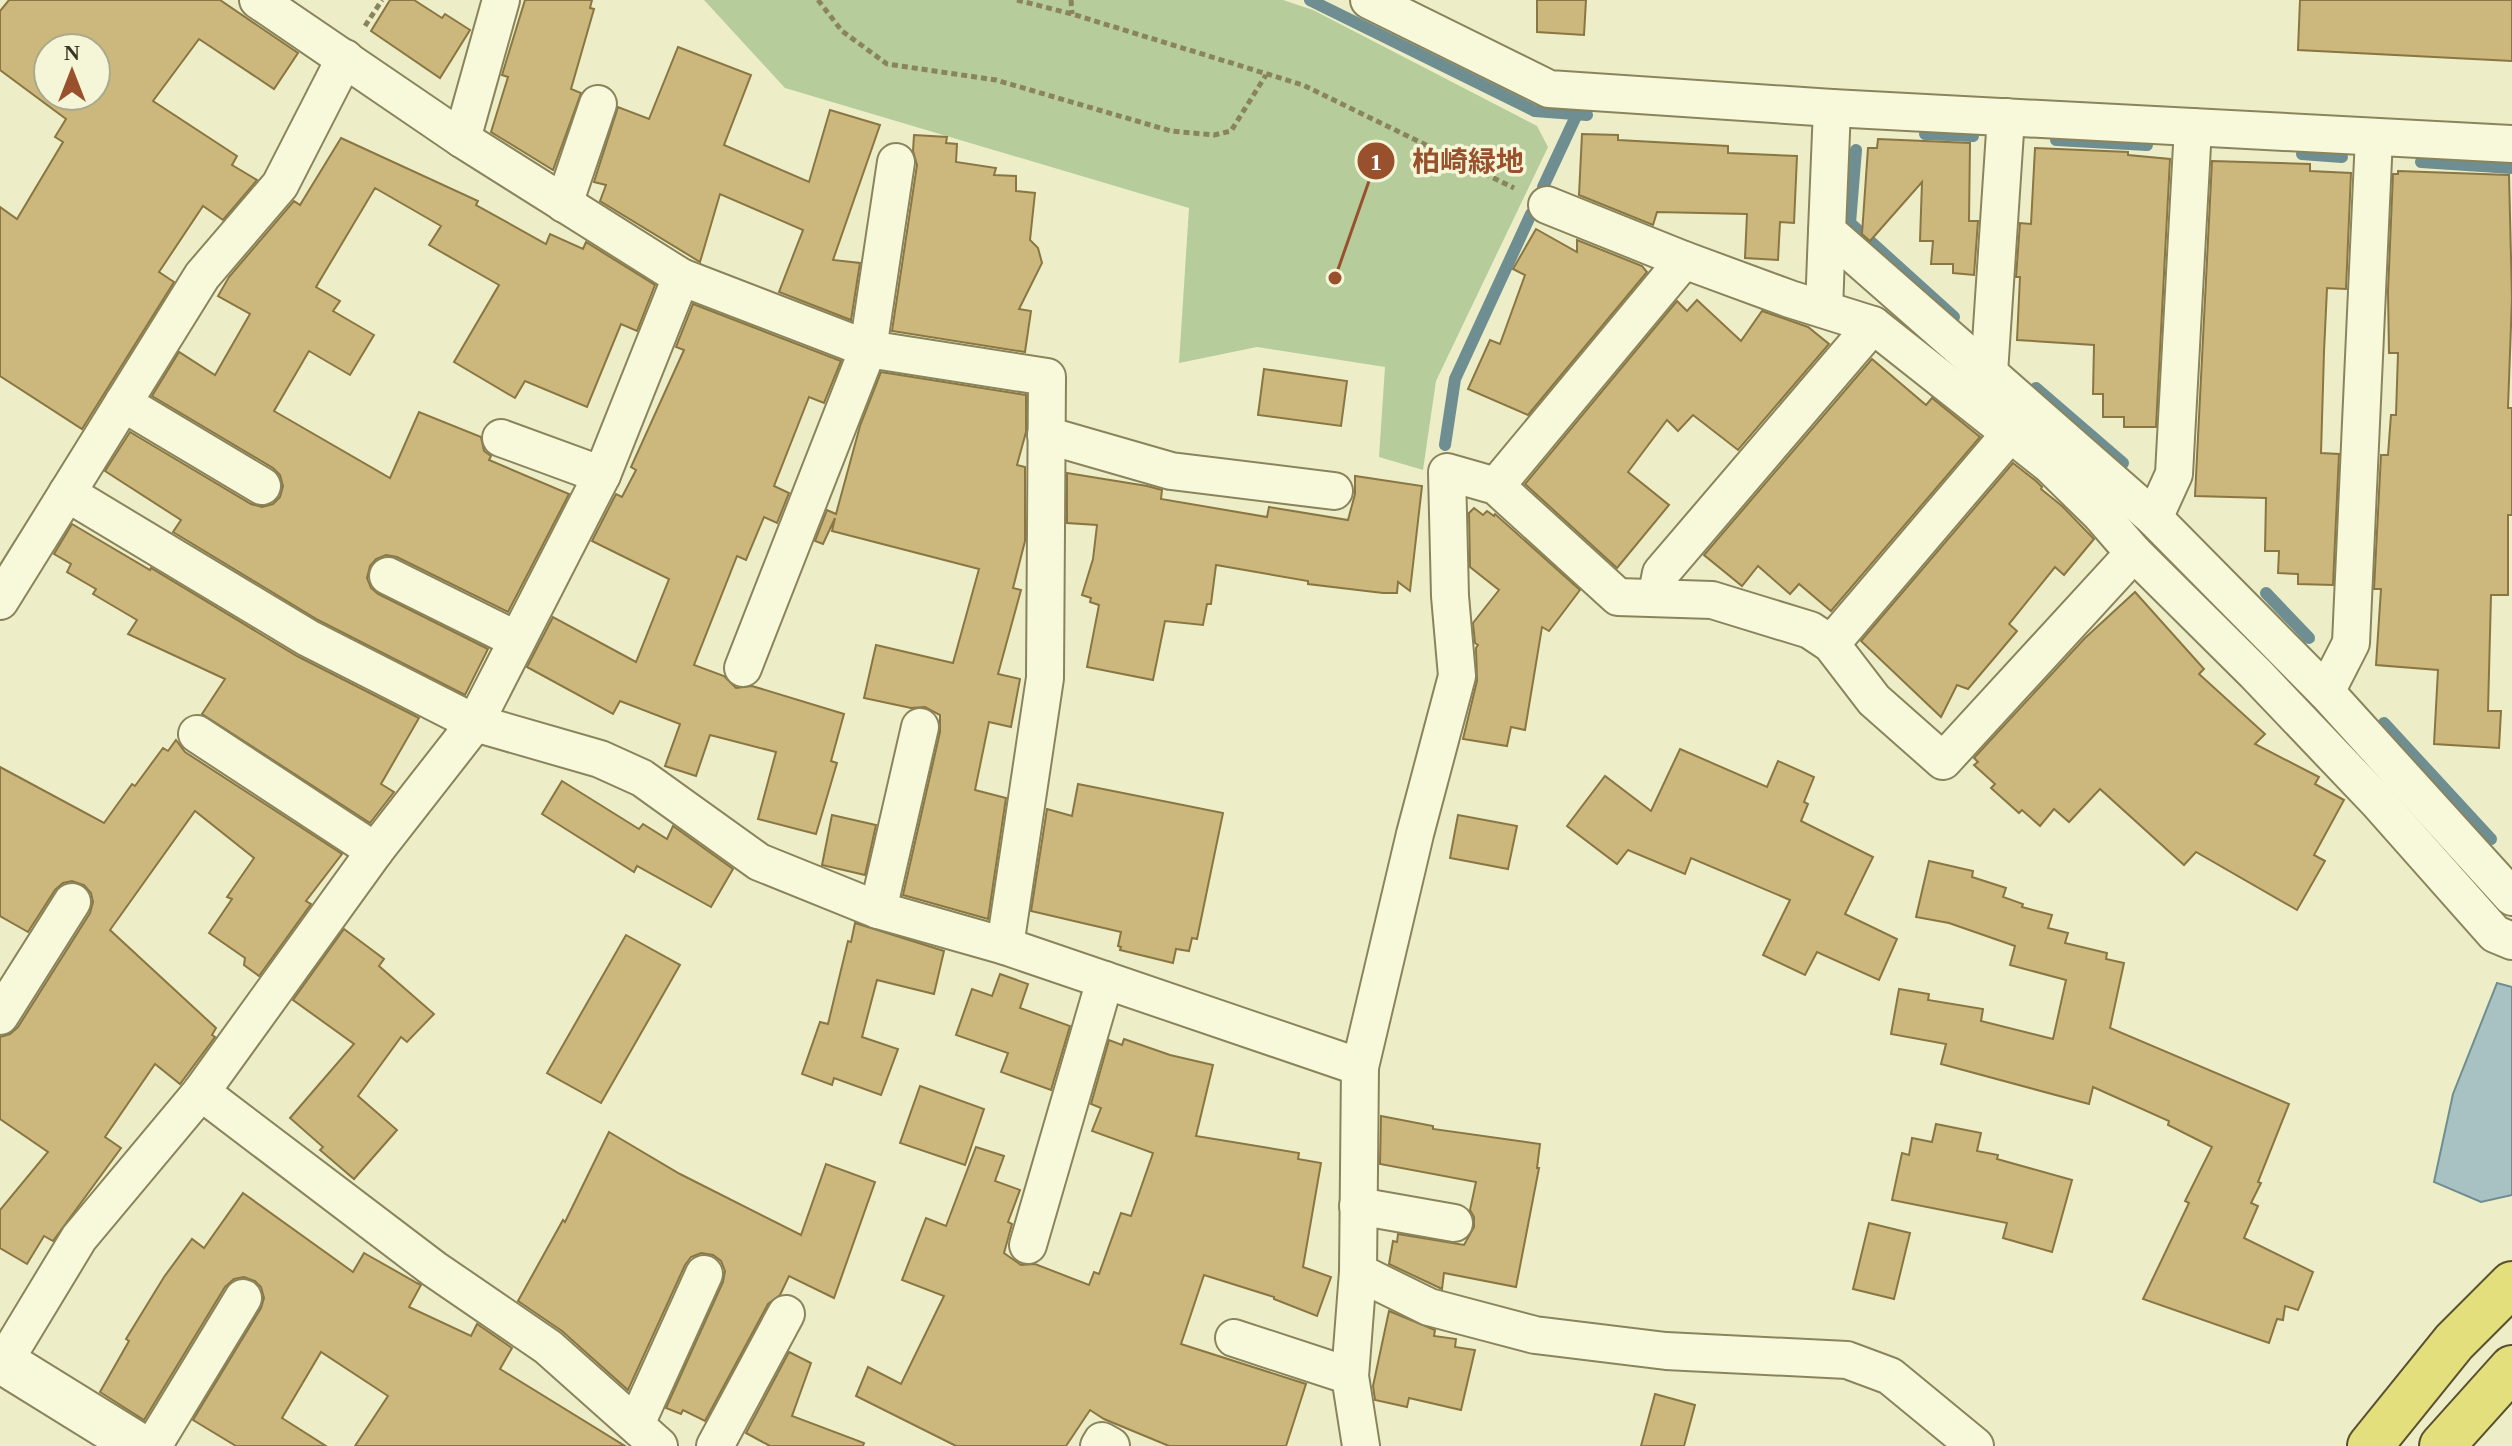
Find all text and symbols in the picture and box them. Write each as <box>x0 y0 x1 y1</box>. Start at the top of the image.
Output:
north arrow <box>32 32 112 112</box>
text: N <box>64 40 80 65</box>
callout: 柏崎緑地 <box>1356 135 1540 187</box>
text: 柏崎緑地 <box>1412 146 1524 177</box>
text: 1 <box>1370 149 1382 175</box>

